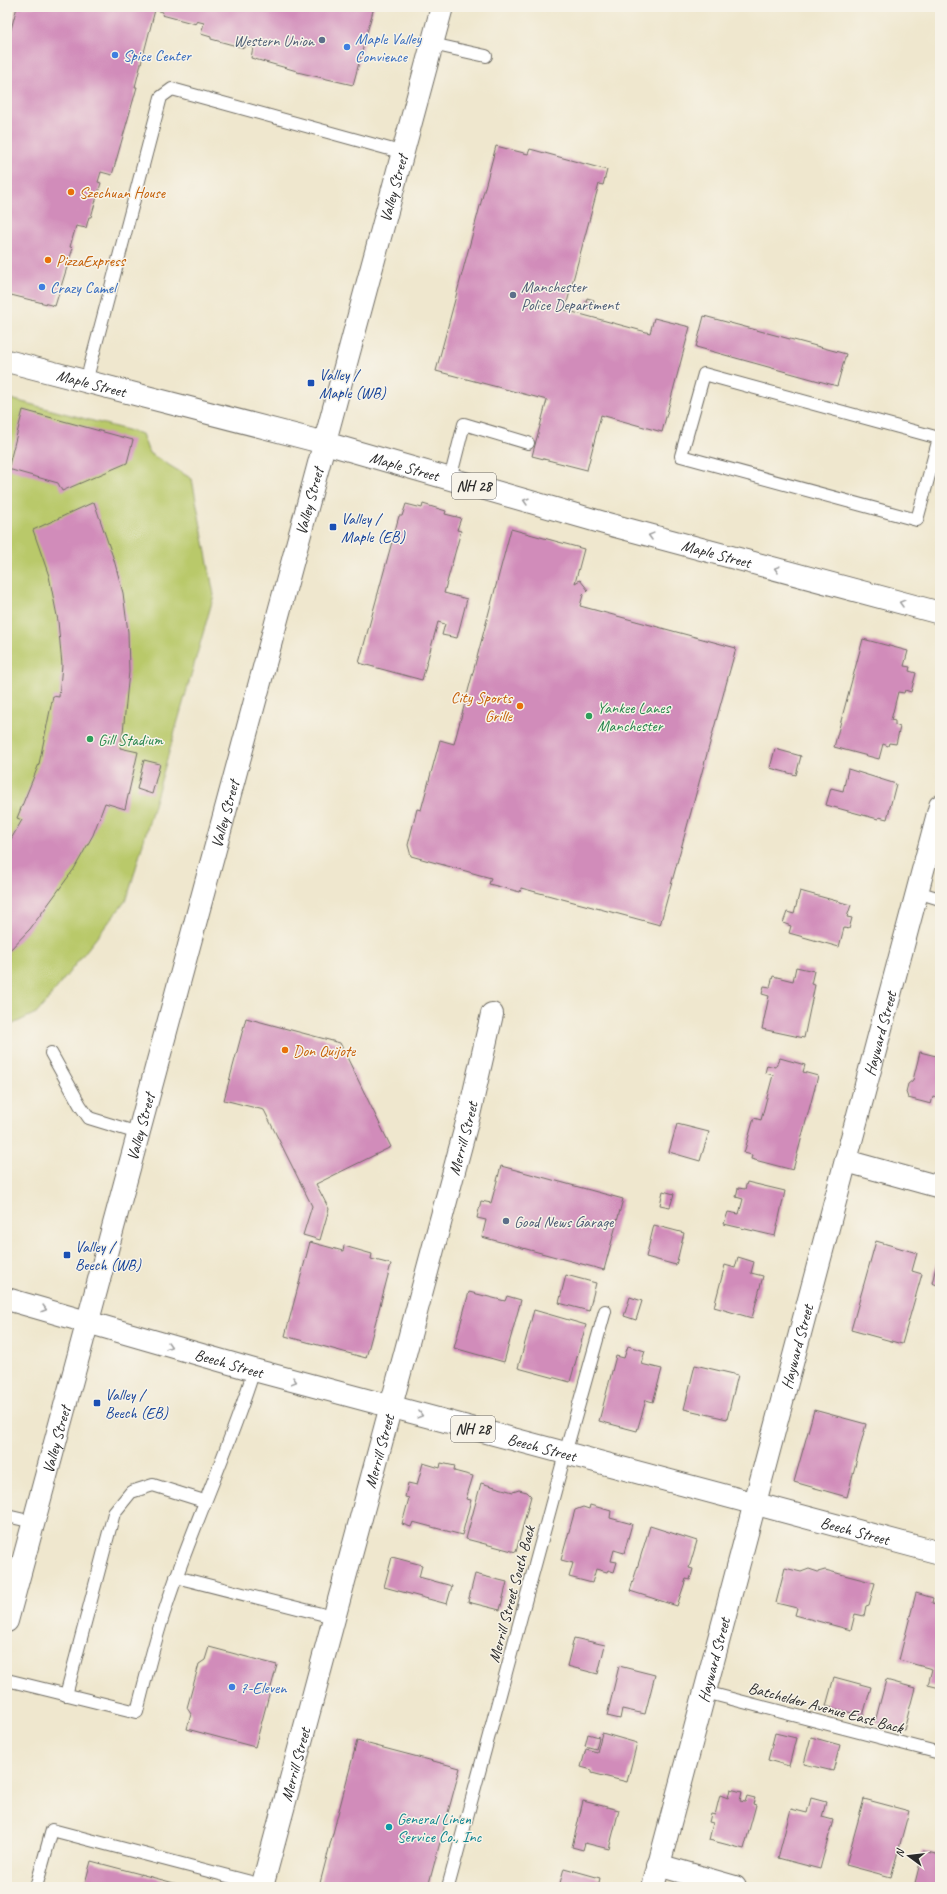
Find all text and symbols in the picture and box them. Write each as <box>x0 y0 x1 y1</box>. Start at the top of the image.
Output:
place label: Maple Valley Convience <box>355 29 423 67</box>
place label: Western Union <box>234 31 315 51</box>
marker: Western Union <box>317 35 327 45</box>
marker: Maple Valley Convience <box>342 42 352 52</box>
place label: Spice Center <box>123 46 192 66</box>
marker: Spice Center <box>110 50 120 60</box>
street label: Valley Street <box>376 150 413 224</box>
place label: Szechuan House <box>79 183 167 203</box>
marker: Szechuan House <box>66 187 76 197</box>
place label: PizzaExpress <box>56 251 126 271</box>
marker: PizzaExpress <box>43 255 53 265</box>
place label: Manchester Police Department <box>521 277 620 315</box>
place label: Crazy Camel <box>50 278 119 298</box>
marker: Crazy Camel <box>37 282 47 292</box>
marker: Manchester Police Department <box>508 290 518 300</box>
street label: Maple Street <box>54 365 129 403</box>
place label: Valley / Maple (WB) <box>319 365 386 403</box>
marker: Valley / Maple (WB) <box>306 378 316 388</box>
street label: Maple Street <box>367 447 443 487</box>
street label: Valley Street <box>291 463 329 537</box>
road number: NH 28 <box>452 473 496 499</box>
one-way arrow <box>523 497 529 505</box>
place label: Valley / Maple (EB) <box>341 509 405 547</box>
marker: Valley / Maple (EB) <box>328 522 338 532</box>
one-way arrow <box>648 532 655 541</box>
street label: Maple Street <box>679 535 755 573</box>
one-way arrow <box>773 565 780 574</box>
one-way arrow <box>899 599 906 607</box>
place label: City Sports Grille <box>451 688 514 726</box>
place label: Yankee Lanes Manchester <box>597 698 671 736</box>
marker: City Sports Grille <box>515 701 525 711</box>
marker: Yankee Lanes Manchester <box>584 711 594 721</box>
place label: Gill Stadium <box>98 730 164 750</box>
marker: Gill Stadium <box>85 734 95 744</box>
street label: Valley Street <box>207 776 245 850</box>
street label: Hayward Street <box>860 988 902 1078</box>
place label: Don Quijote <box>293 1041 357 1061</box>
marker: Don Quijote <box>280 1045 290 1055</box>
street label: Valley Street <box>123 1088 161 1163</box>
street label: Merrill Street <box>444 1098 483 1178</box>
place label: Good News Garage <box>514 1212 615 1232</box>
marker: Good News Garage <box>501 1216 511 1226</box>
place label: Valley / Beech (WB) <box>75 1237 142 1275</box>
marker: Valley / Beech (WB) <box>62 1250 72 1260</box>
street label: Hayward Street <box>777 1301 819 1391</box>
one-way arrow <box>41 1304 48 1313</box>
one-way arrow <box>166 1341 173 1349</box>
street label: Beech Street <box>192 1344 267 1383</box>
one-way arrow <box>291 1376 298 1385</box>
place label: Valley / Beech (EB) <box>105 1385 169 1423</box>
marker: Valley / Beech (EB) <box>92 1398 102 1408</box>
street label: Valley Street <box>38 1401 76 1476</box>
one-way arrow <box>416 1410 423 1419</box>
street label: Merrill Street <box>360 1411 400 1491</box>
road number: NH 28 <box>451 1416 495 1442</box>
street label: Beech Street <box>505 1429 580 1467</box>
street label: Beech Street <box>818 1513 893 1550</box>
street label: Merrill Street South Back <box>484 1523 540 1665</box>
street label: Hayward Street <box>694 1614 735 1704</box>
place label: 7-Eleven <box>240 1678 287 1698</box>
street label: Batchelder Avenue East Back <box>746 1678 906 1739</box>
marker: 7-Eleven <box>227 1682 237 1692</box>
street label: Merrill Street <box>276 1724 316 1803</box>
place label: General Linen Service Co., Inc <box>397 1809 483 1847</box>
marker: General Linen Service Co., Inc <box>384 1822 394 1832</box>
north arrow <box>889 1836 929 1876</box>
text: N <box>892 1846 908 1859</box>

